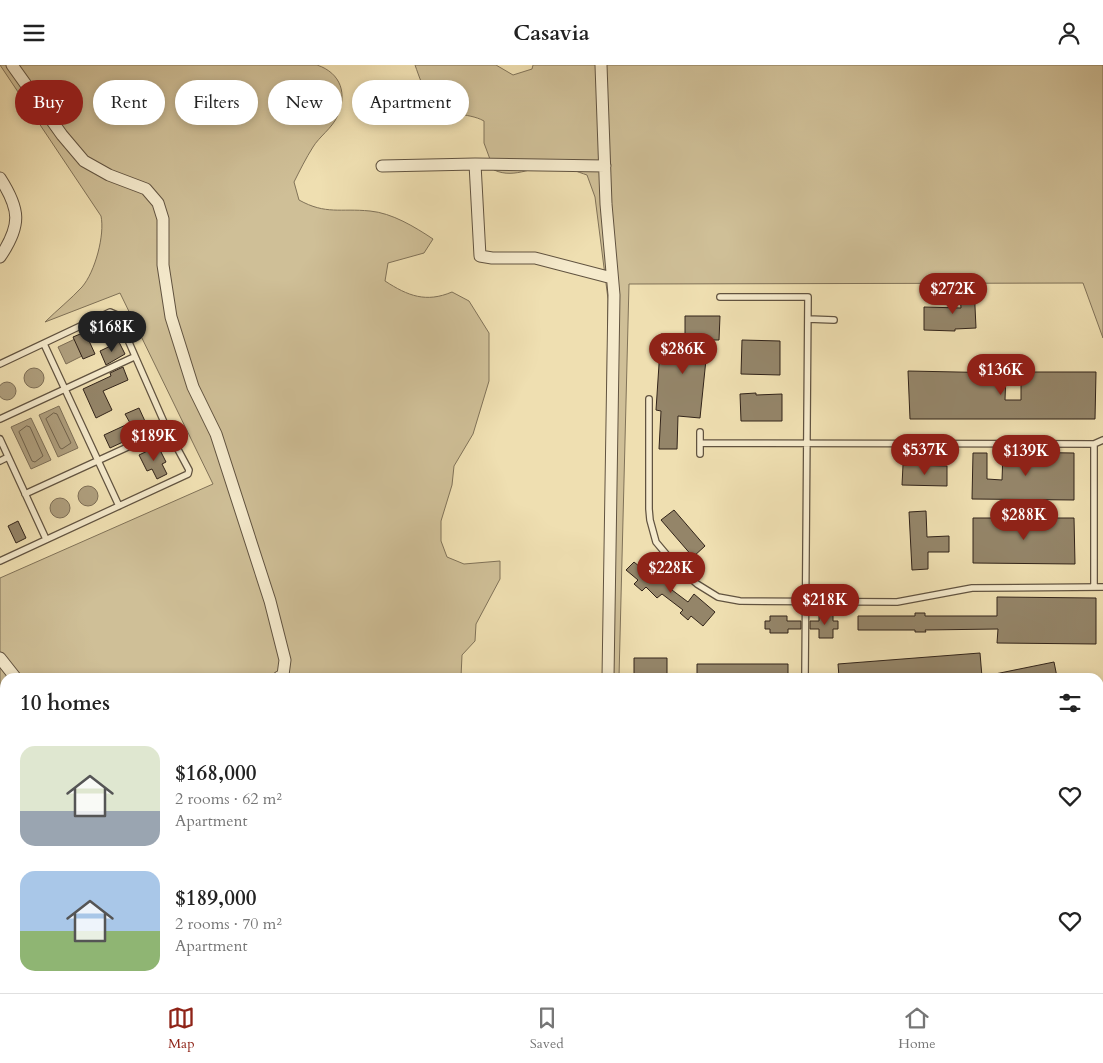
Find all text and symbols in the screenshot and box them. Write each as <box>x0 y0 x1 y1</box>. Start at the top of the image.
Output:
text: Casavia <box>513 18 590 48</box>
icon: menu <box>20 19 48 47</box>
icon: person <box>1055 19 1083 47</box>
chip: Buy <box>15 80 83 125</box>
chip: Rent <box>93 80 165 125</box>
chip: Filters <box>175 80 258 125</box>
chip: New <box>268 80 342 125</box>
chip: Apartment <box>352 80 469 125</box>
pin: $272K <box>918 273 988 315</box>
text: $272K <box>930 278 976 300</box>
pin: $168K <box>77 311 147 353</box>
text: $168K <box>89 316 135 338</box>
pin: $286K <box>648 333 718 375</box>
text: $286K <box>660 338 706 360</box>
pin: $136K <box>966 353 1036 396</box>
text: $136K <box>978 359 1024 381</box>
pin: $189K <box>119 419 189 462</box>
text: $189K <box>131 425 177 447</box>
pin: $537K <box>890 433 960 476</box>
pin: $139K <box>991 435 1061 477</box>
text: $537K <box>902 439 948 461</box>
text: $139K <box>1003 440 1049 462</box>
pin: $288K <box>989 499 1059 541</box>
text: $288K <box>1001 504 1047 526</box>
pin: $228K <box>636 551 706 594</box>
text: $228K <box>648 557 694 579</box>
pin: $218K <box>790 583 860 626</box>
text: $218K <box>802 589 848 611</box>
text: 10 homes <box>20 689 110 718</box>
icon: filters <box>1056 689 1084 717</box>
text: $168,000 <box>175 759 256 788</box>
icon: home <box>60 766 120 826</box>
icon: heart <box>1056 782 1084 810</box>
text: 2 rooms · 62 m² <box>175 788 282 810</box>
text: Apartment <box>175 810 248 832</box>
text: $189,000 <box>175 884 256 913</box>
icon: home <box>60 891 120 951</box>
icon: heart <box>1056 907 1084 935</box>
text: 2 rooms · 70 m² <box>175 913 282 935</box>
text: Apartment <box>175 935 248 957</box>
tab: Map <box>167 1004 195 1053</box>
tab: Saved <box>530 1004 564 1053</box>
tab: Home <box>898 1004 936 1053</box>

